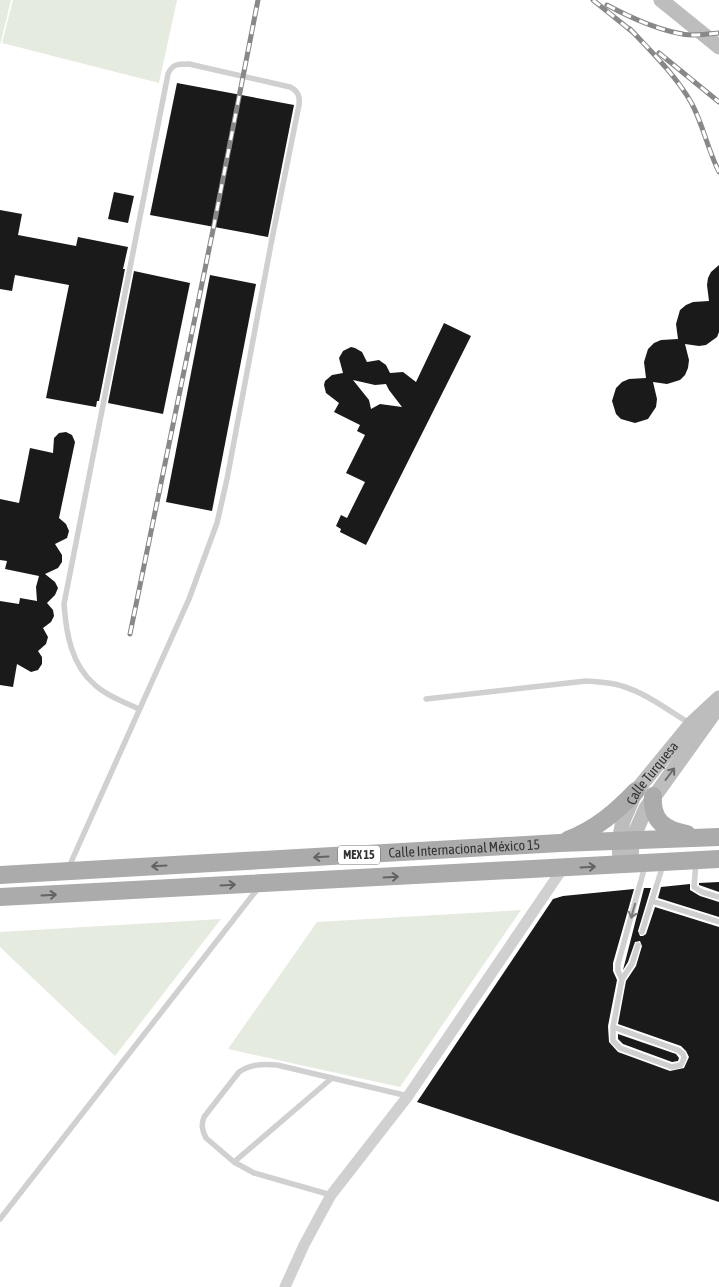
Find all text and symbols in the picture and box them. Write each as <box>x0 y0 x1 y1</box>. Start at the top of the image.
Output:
street label: Calle Turquesa <box>623 738 681 807</box>
one-way arrow <box>665 767 675 781</box>
street label: Calle Internacional México 15 <box>388 836 541 861</box>
road number: MEX 15 <box>338 846 380 864</box>
one-way arrow <box>313 852 329 861</box>
one-way arrow <box>151 861 167 870</box>
one-way arrow <box>580 862 596 871</box>
one-way arrow <box>382 872 398 881</box>
one-way arrow <box>220 881 236 890</box>
one-way arrow <box>40 890 56 899</box>
one-way arrow <box>627 902 637 918</box>

